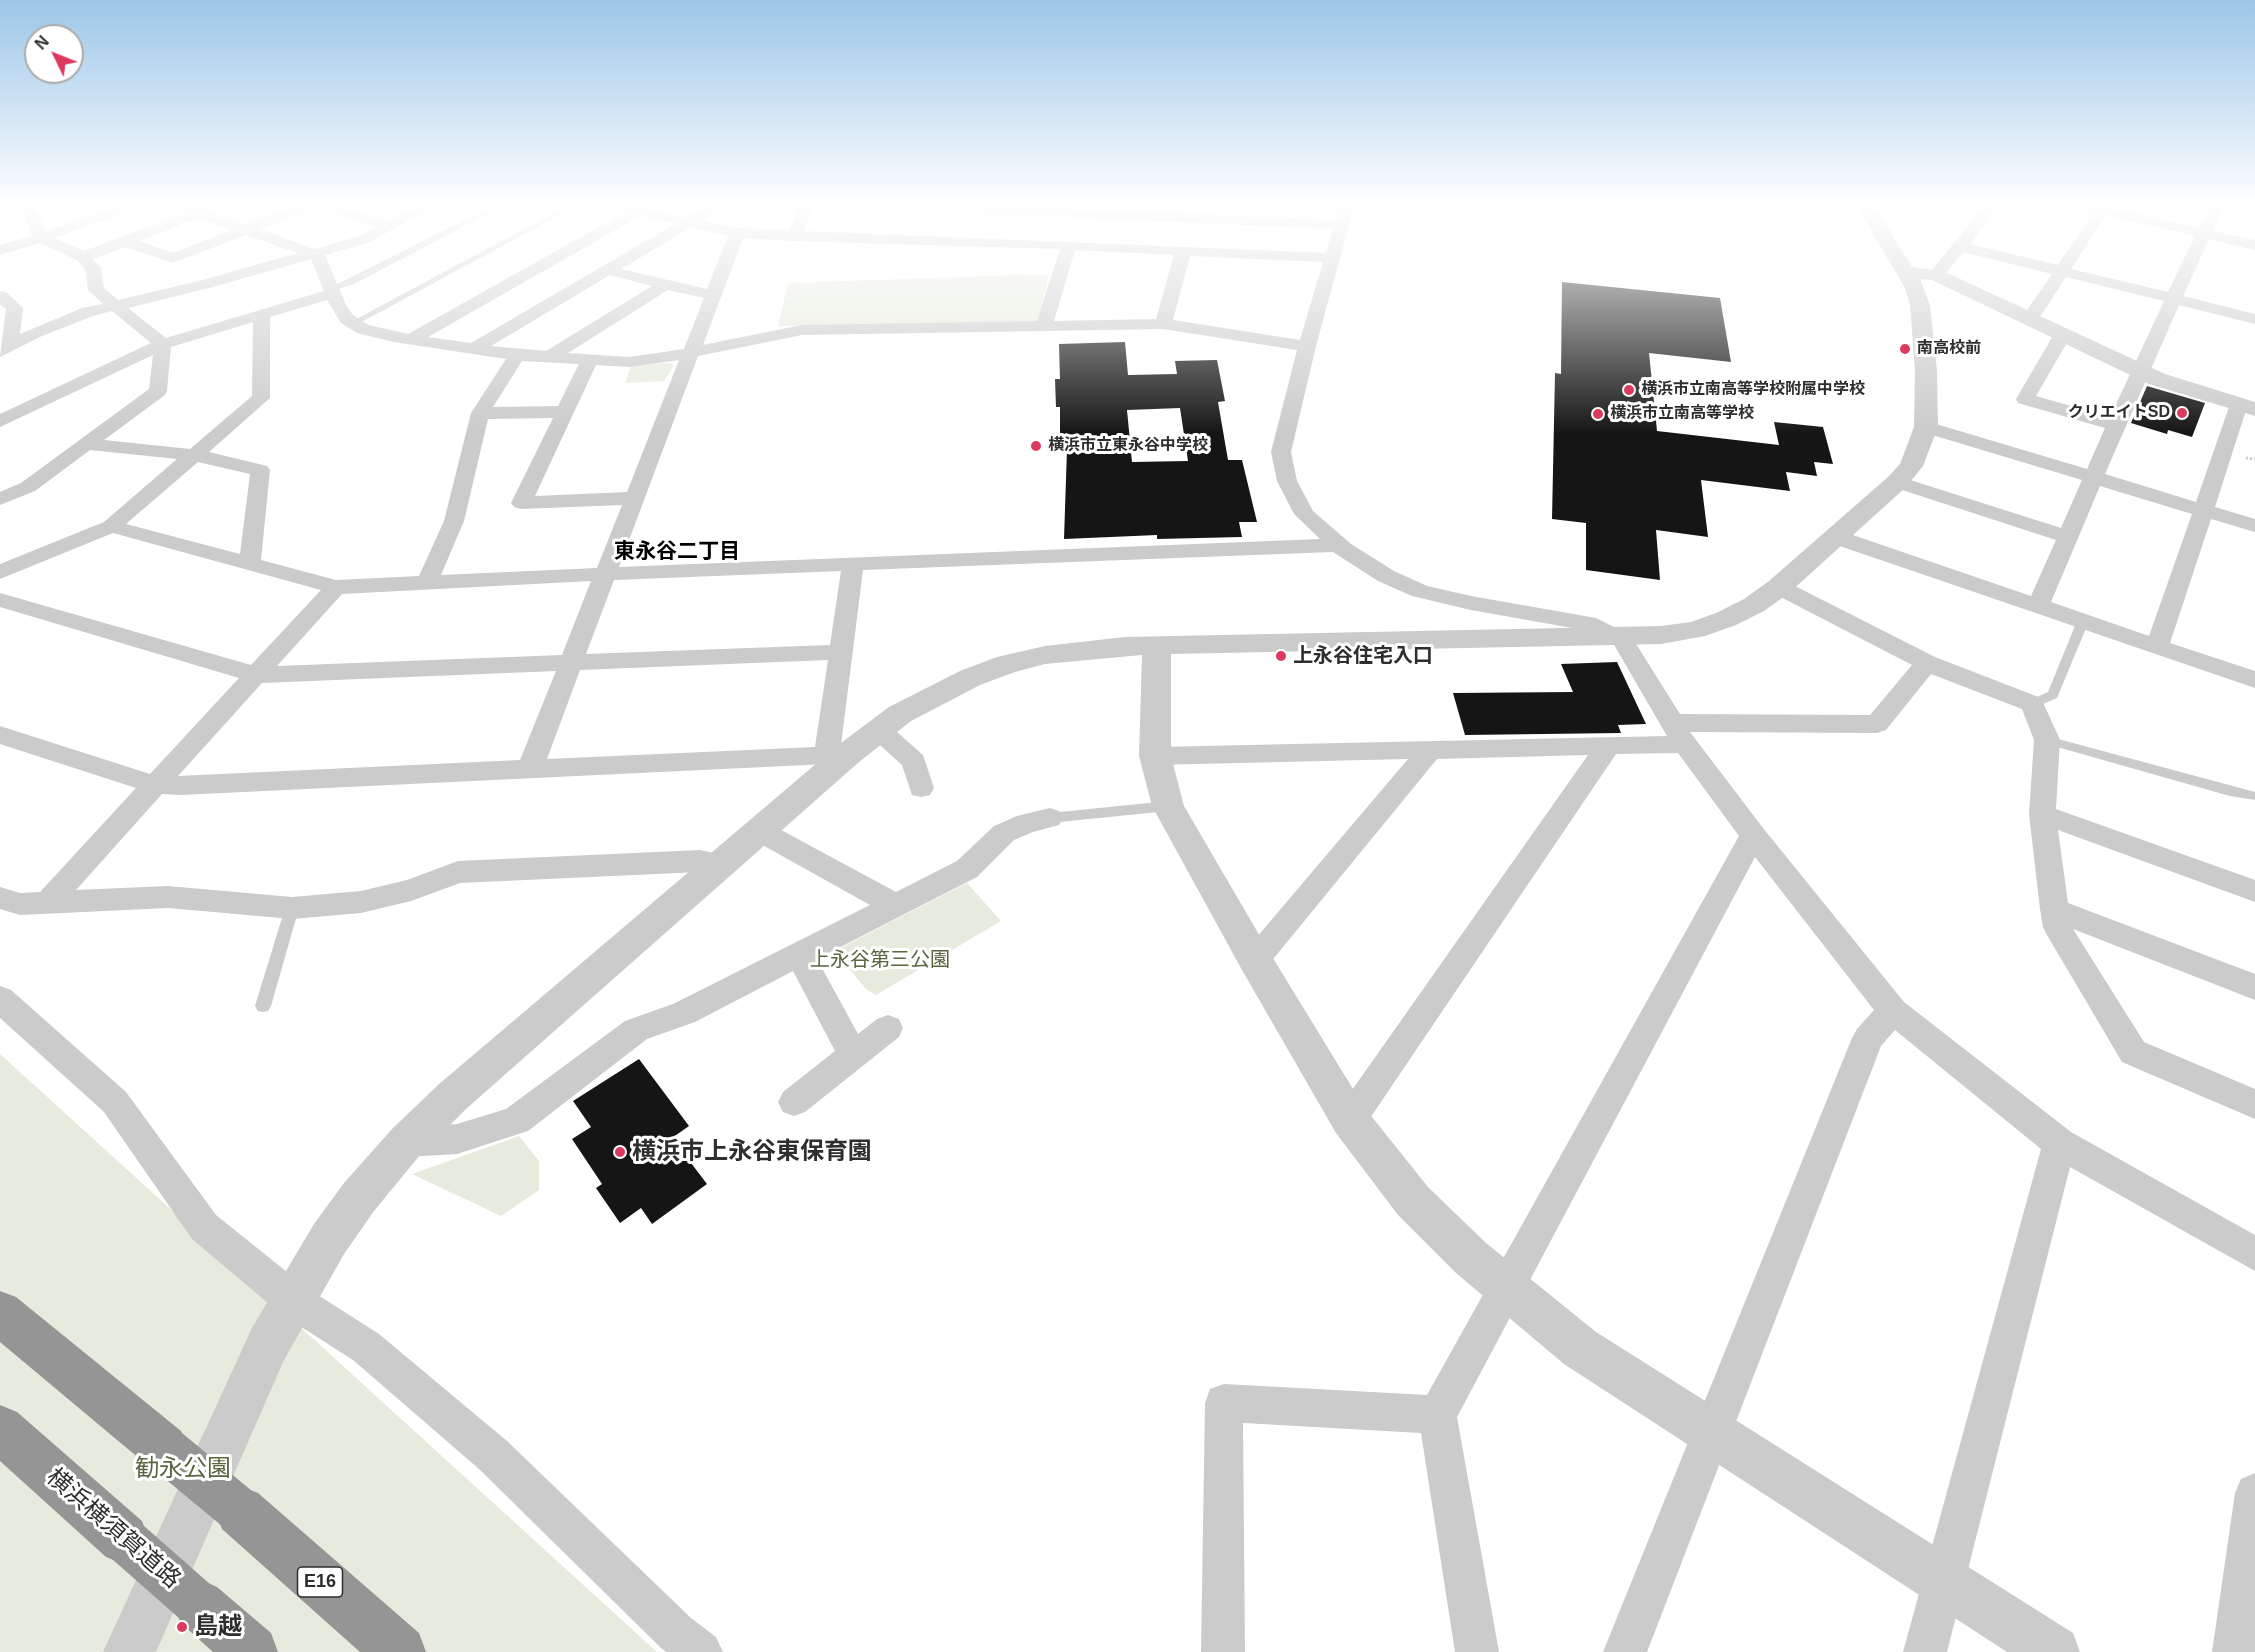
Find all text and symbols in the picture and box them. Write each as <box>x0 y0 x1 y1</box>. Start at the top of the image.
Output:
north arrow <box>24 24 84 84</box>
text: N <box>32 33 52 53</box>
place label: 南高校前 <box>1917 339 1981 359</box>
marker: 南高校前 <box>1898 342 1912 356</box>
place label: 横浜市立南高等学校附属中学校 <box>1641 380 1865 400</box>
marker: 横浜市立南高等学校附属中学校 <box>1622 383 1636 397</box>
place label: クリエイトSD <box>2068 403 2170 423</box>
place label: 横浜市立南高等学校 <box>1610 404 1754 424</box>
marker: クリエイトSD <box>2175 406 2189 420</box>
marker: 横浜市立南高等学校 <box>1591 407 1605 421</box>
place label: 横浜市立東永谷中学校 <box>1048 436 1208 456</box>
marker: 横浜市立東永谷中学校 <box>1029 439 1043 453</box>
district label: 東永谷二丁目 <box>614 539 740 565</box>
place label: 上永谷住宅入口 <box>1293 644 1433 668</box>
marker: 上永谷住宅入口 <box>1274 649 1288 663</box>
park label: 上永谷第三公園 <box>810 948 950 972</box>
place label: 横浜市上永谷東保育園 <box>632 1138 872 1166</box>
marker: 横浜市上永谷東保育園 <box>613 1145 627 1159</box>
park label: 勧永公園 <box>135 1455 231 1483</box>
street label: 横浜横須賀道路 <box>40 1463 186 1595</box>
road number: E16 <box>298 1567 342 1597</box>
place label: 島越 <box>194 1613 242 1641</box>
marker: 島越 <box>175 1620 189 1634</box>

